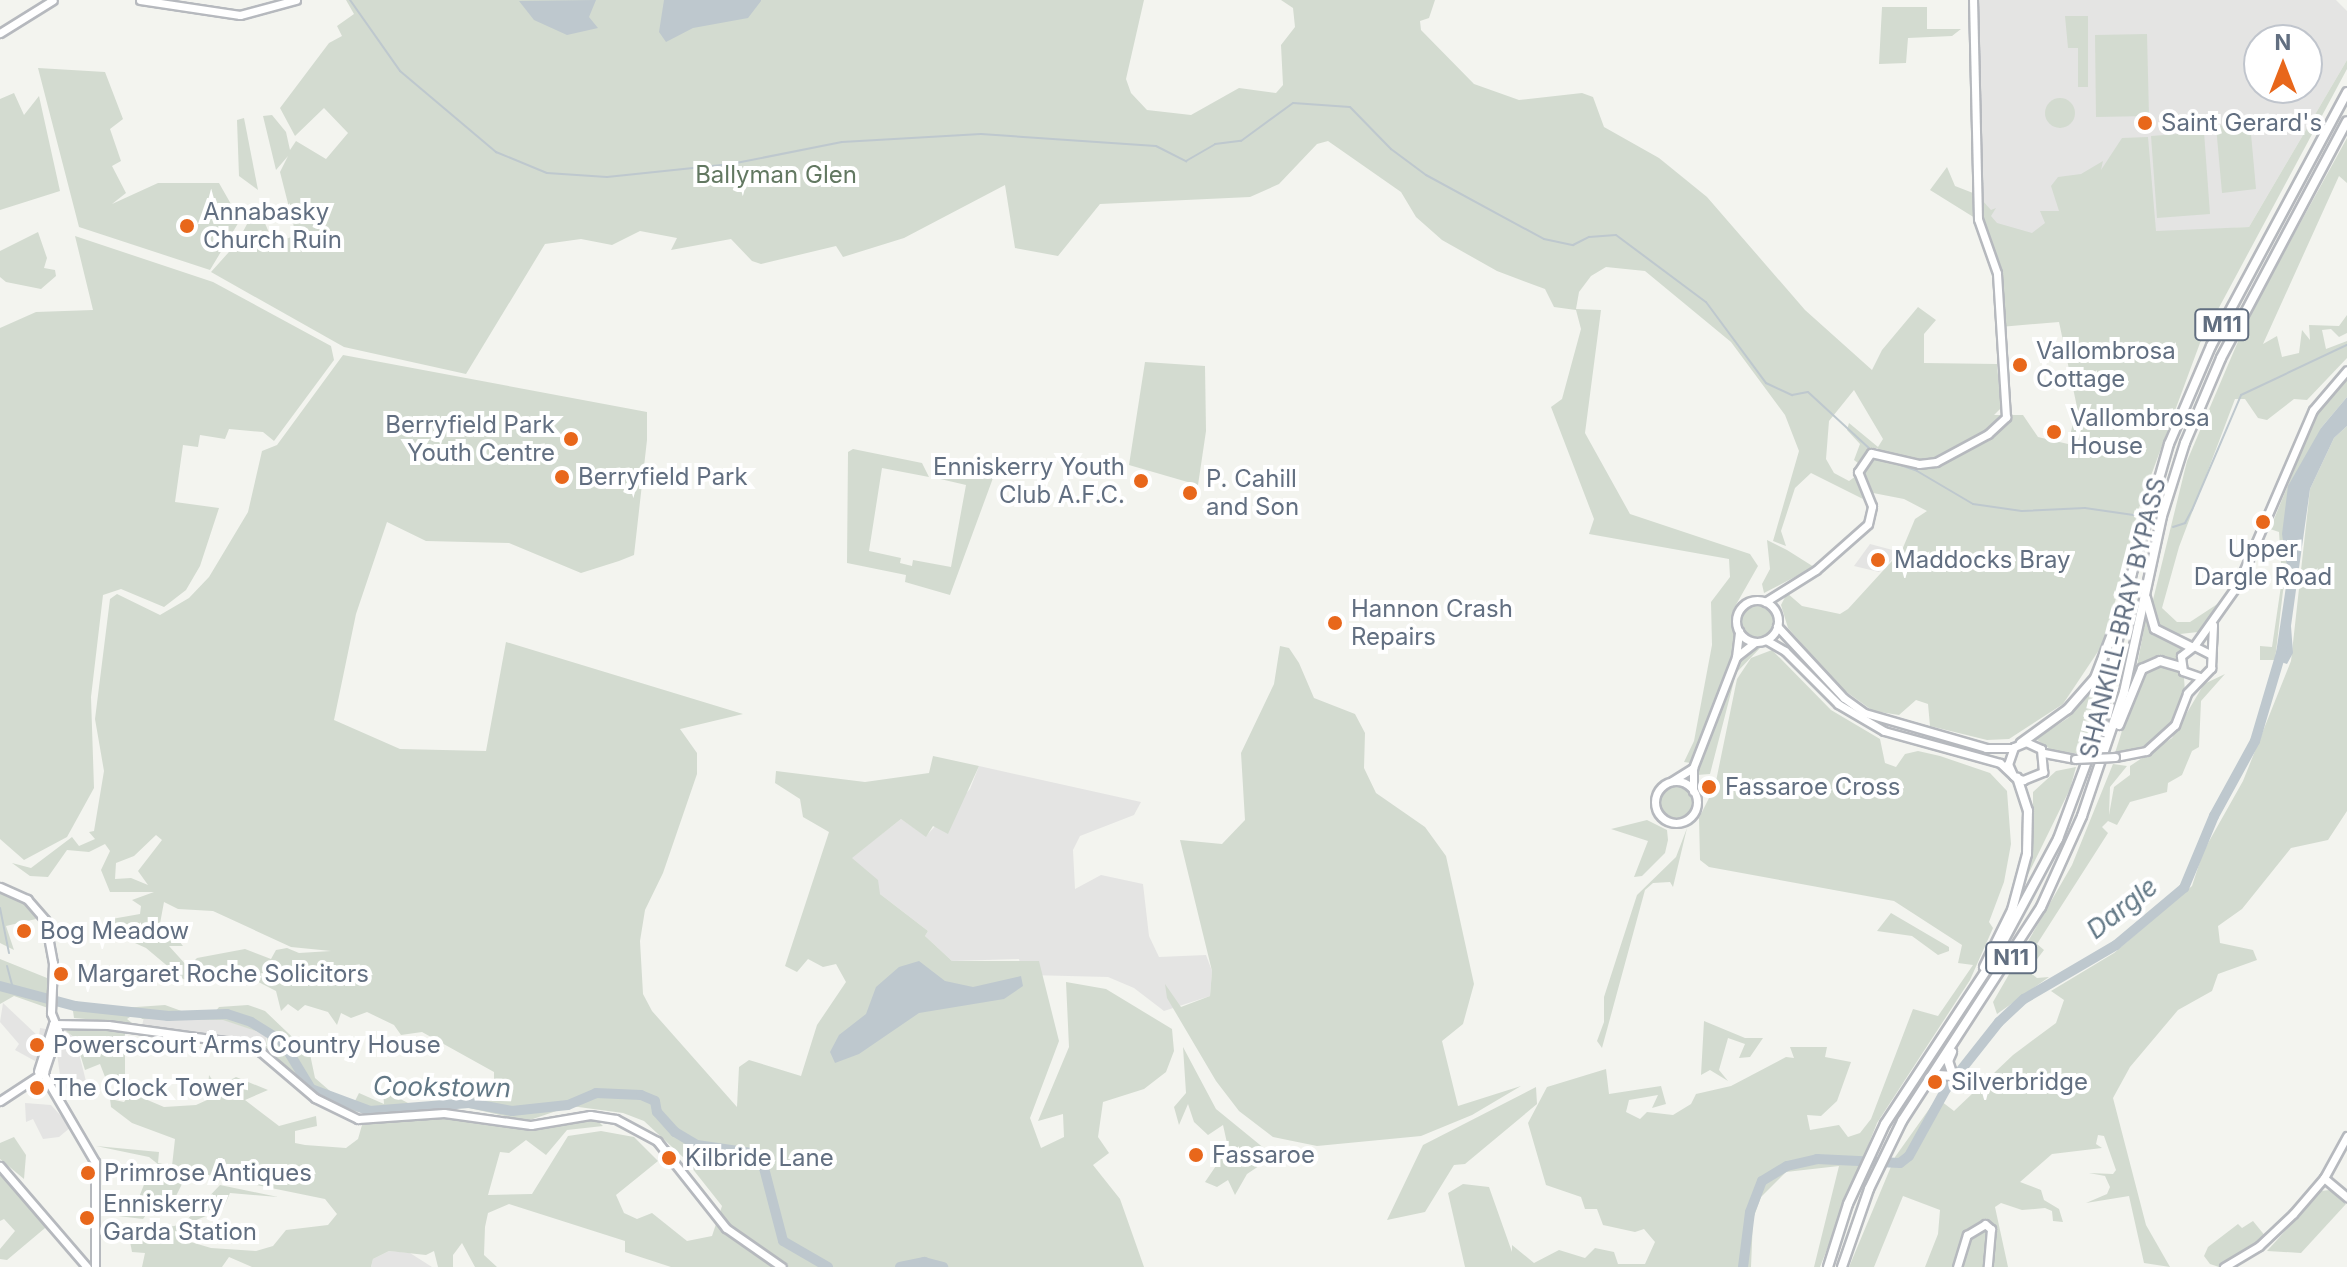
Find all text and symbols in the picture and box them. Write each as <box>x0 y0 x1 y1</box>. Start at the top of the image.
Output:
north arrow <box>2243 24 2323 104</box>
text: N <box>2275 29 2291 55</box>
place label: Saint Gerard's <box>2161 109 2322 137</box>
marker: Saint Gerard's <box>2136 114 2154 132</box>
park label: Ballyman Glen <box>695 161 857 189</box>
place label: Annabasky Church Ruin <box>203 198 342 254</box>
marker: Annabasky Church Ruin <box>178 217 196 235</box>
road number: M11 <box>2194 307 2250 343</box>
place label: Vallombrosa Cottage <box>2036 337 2176 393</box>
marker: Vallombrosa Cottage <box>2011 356 2029 374</box>
place label: Vallombrosa House <box>2070 404 2210 460</box>
place label: Berryfield Park Youth Centre <box>385 411 555 467</box>
marker: Vallombrosa House <box>2045 423 2063 441</box>
marker: Berryfield Park Youth Centre <box>562 430 580 448</box>
place label: Enniskerry Youth Club A.F.C. <box>933 453 1125 509</box>
place label: Berryfield Park <box>578 463 748 491</box>
place label: P. Cahill and Son <box>1206 465 1299 521</box>
marker: Berryfield Park <box>553 468 571 486</box>
marker: Enniskerry Youth Club A.F.C. <box>1132 472 1150 490</box>
street label: SHANKILL-BRAY BYPASS <box>2074 475 2172 761</box>
marker: P. Cahill and Son <box>1181 484 1199 502</box>
marker: Upper Dargle Road <box>2254 513 2272 531</box>
place label: Upper Dargle Road <box>2194 535 2332 591</box>
place label: Maddocks Bray <box>1894 546 2071 574</box>
marker: Maddocks Bray <box>1869 551 1887 569</box>
place label: Hannon Crash Repairs <box>1351 595 1513 651</box>
marker: Hannon Crash Repairs <box>1326 614 1344 632</box>
place label: Fassaroe Cross <box>1725 773 1901 801</box>
marker: Fassaroe Cross <box>1700 778 1718 796</box>
water label: Dargle <box>2080 871 2164 945</box>
place label: Bog Meadow <box>40 917 189 945</box>
marker: Bog Meadow <box>15 922 33 940</box>
road number: N11 <box>1985 940 2037 976</box>
place label: Margaret Roche Solicitors <box>77 960 369 988</box>
marker: Margaret Roche Solicitors <box>52 965 70 983</box>
place label: Powerscourt Arms Country House <box>53 1031 441 1059</box>
marker: Powerscourt Arms Country House <box>28 1036 46 1054</box>
place label: Silverbridge <box>1951 1068 2088 1096</box>
water label: Cookstown <box>373 1070 511 1104</box>
marker: Silverbridge <box>1926 1073 1944 1091</box>
place label: The Clock Tower <box>53 1074 245 1102</box>
marker: The Clock Tower <box>28 1079 46 1097</box>
place label: Fassaroe <box>1212 1141 1315 1169</box>
place label: Kilbride Lane <box>685 1144 834 1172</box>
marker: Fassaroe <box>1187 1146 1205 1164</box>
marker: Kilbride Lane <box>660 1149 678 1167</box>
place label: Primrose Antiques <box>104 1159 312 1187</box>
marker: Primrose Antiques <box>79 1164 97 1182</box>
place label: Enniskerry Garda Station <box>103 1190 257 1246</box>
marker: Enniskerry Garda Station <box>78 1209 96 1227</box>

